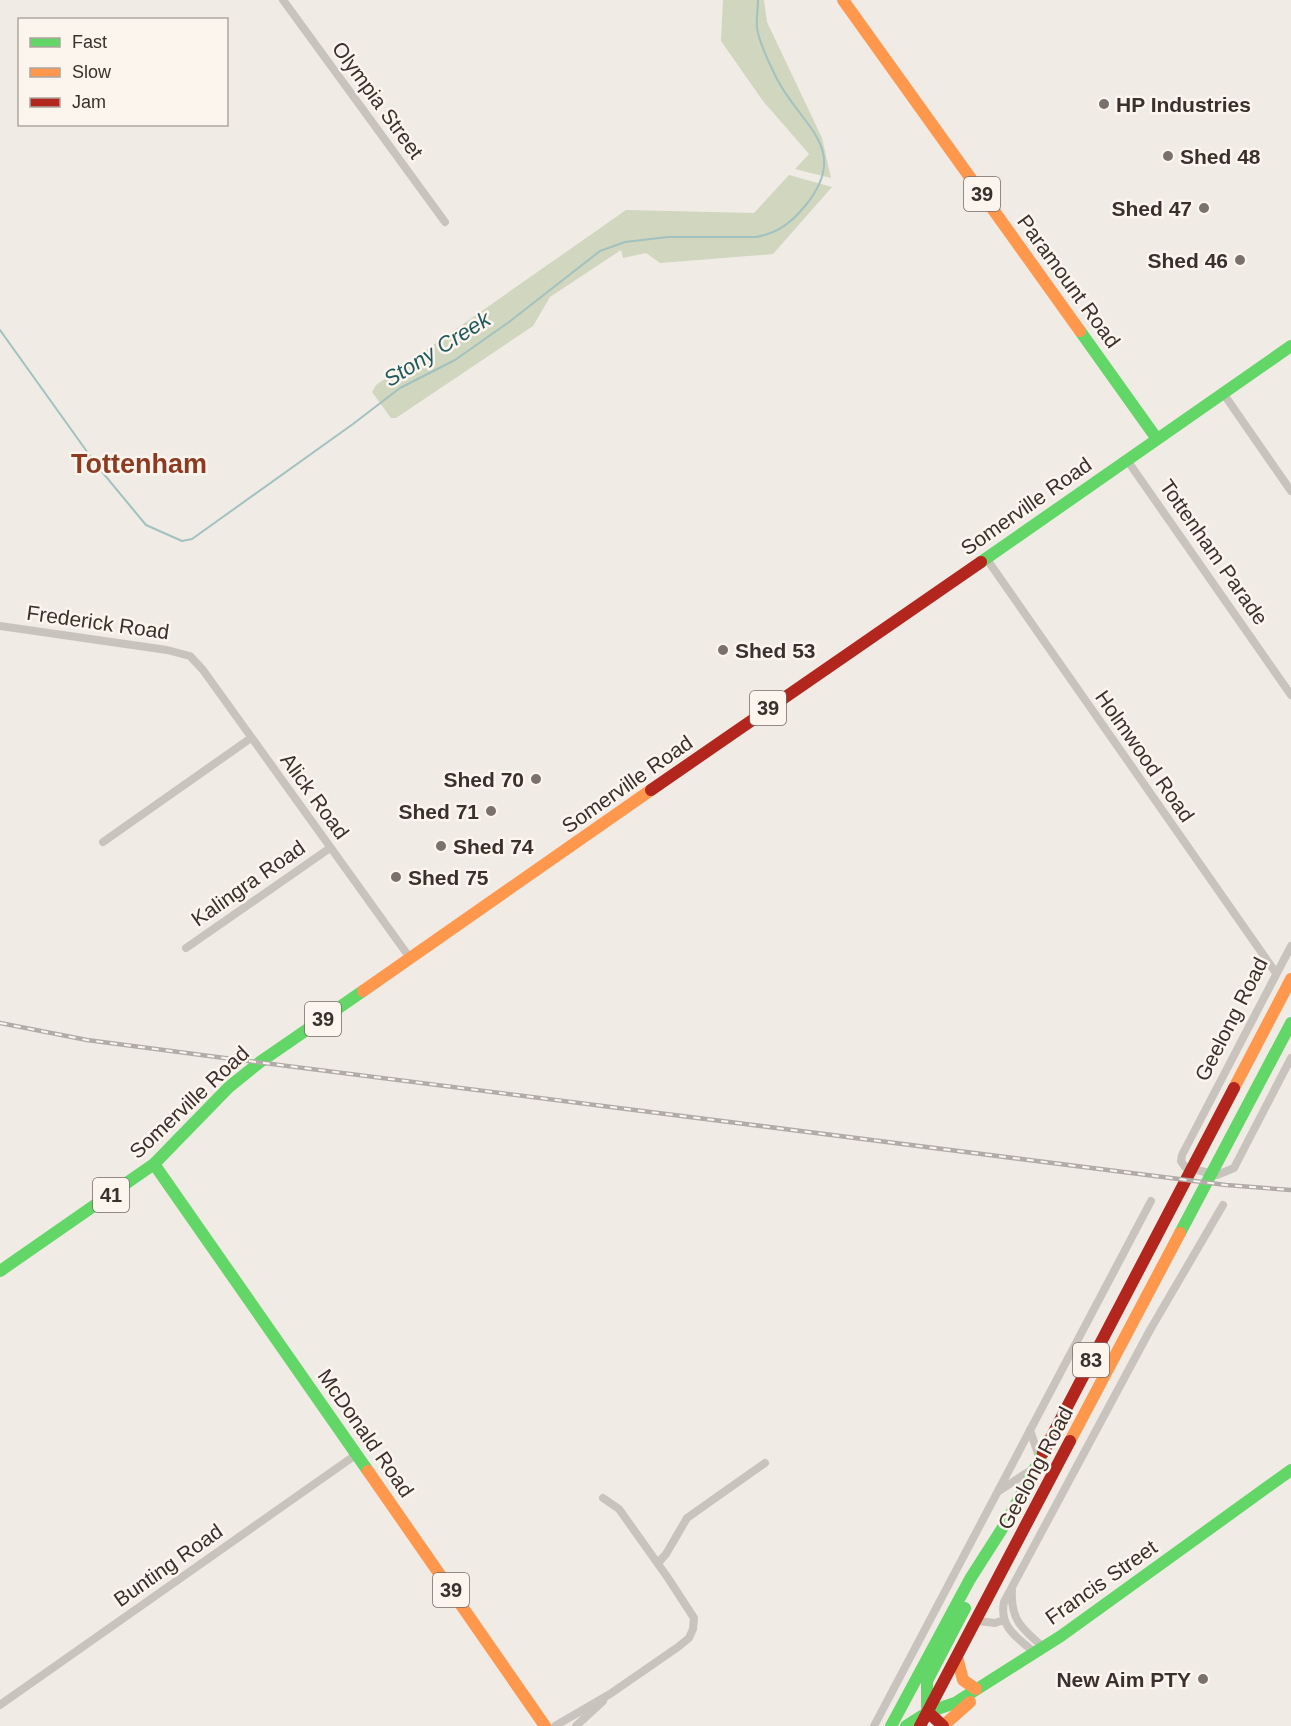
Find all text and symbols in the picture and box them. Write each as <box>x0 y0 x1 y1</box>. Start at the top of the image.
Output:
legend <box>18 18 228 126</box>
text: Fast <box>72 32 107 52</box>
street label: Olympia Street <box>328 37 428 163</box>
text: Slow <box>72 62 112 82</box>
text: Jam <box>72 92 106 112</box>
place label: HP Industries <box>1116 93 1251 116</box>
marker: HP Industries <box>1097 97 1111 111</box>
place label: Shed 48 <box>1180 145 1261 168</box>
marker: Shed 48 <box>1161 149 1175 163</box>
road number: 39 <box>964 177 1000 211</box>
place label: Shed 47 <box>1111 197 1192 220</box>
marker: Shed 47 <box>1197 201 1211 215</box>
street label: Paramount Road <box>1013 210 1125 352</box>
place label: Shed 46 <box>1147 249 1228 272</box>
marker: Shed 46 <box>1233 253 1247 267</box>
water label: Stony Creek <box>379 306 496 392</box>
district label: Tottenham <box>71 449 207 479</box>
street label: Somerville Road <box>956 452 1096 560</box>
street label: Tottenham Parade <box>1155 475 1273 629</box>
street label: Frederick Road <box>25 601 171 643</box>
place label: Shed 53 <box>735 639 816 662</box>
marker: Shed 53 <box>716 643 730 657</box>
street label: Holmwood Road <box>1091 686 1199 826</box>
road number: 39 <box>750 691 786 725</box>
street label: Somerville Road <box>557 730 697 838</box>
street label: Alick Road <box>276 749 354 843</box>
place label: Shed 70 <box>443 768 524 791</box>
marker: Shed 70 <box>529 772 543 786</box>
place label: Shed 71 <box>398 800 479 823</box>
marker: Shed 71 <box>484 804 498 818</box>
street label: Kalingra Road <box>187 835 309 931</box>
place label: Shed 74 <box>453 835 534 858</box>
marker: Shed 74 <box>434 839 448 853</box>
place label: Shed 75 <box>408 866 489 889</box>
marker: Shed 75 <box>389 870 403 884</box>
street label: Geelong Road <box>1190 953 1272 1085</box>
road number: 39 <box>305 1002 341 1036</box>
street label: Somerville Road <box>125 1041 253 1163</box>
road number: 41 <box>93 1178 129 1212</box>
road number: 83 <box>1073 1343 1109 1377</box>
street label: McDonald Road <box>313 1365 419 1501</box>
street label: Geelong Road <box>993 1403 1077 1533</box>
street label: Bunting Road <box>109 1519 227 1611</box>
street label: Francis Street <box>1041 1535 1161 1629</box>
road number: 39 <box>433 1573 469 1607</box>
place label: New Aim PTY <box>1056 1668 1191 1691</box>
marker: New Aim PTY <box>1196 1672 1210 1686</box>

